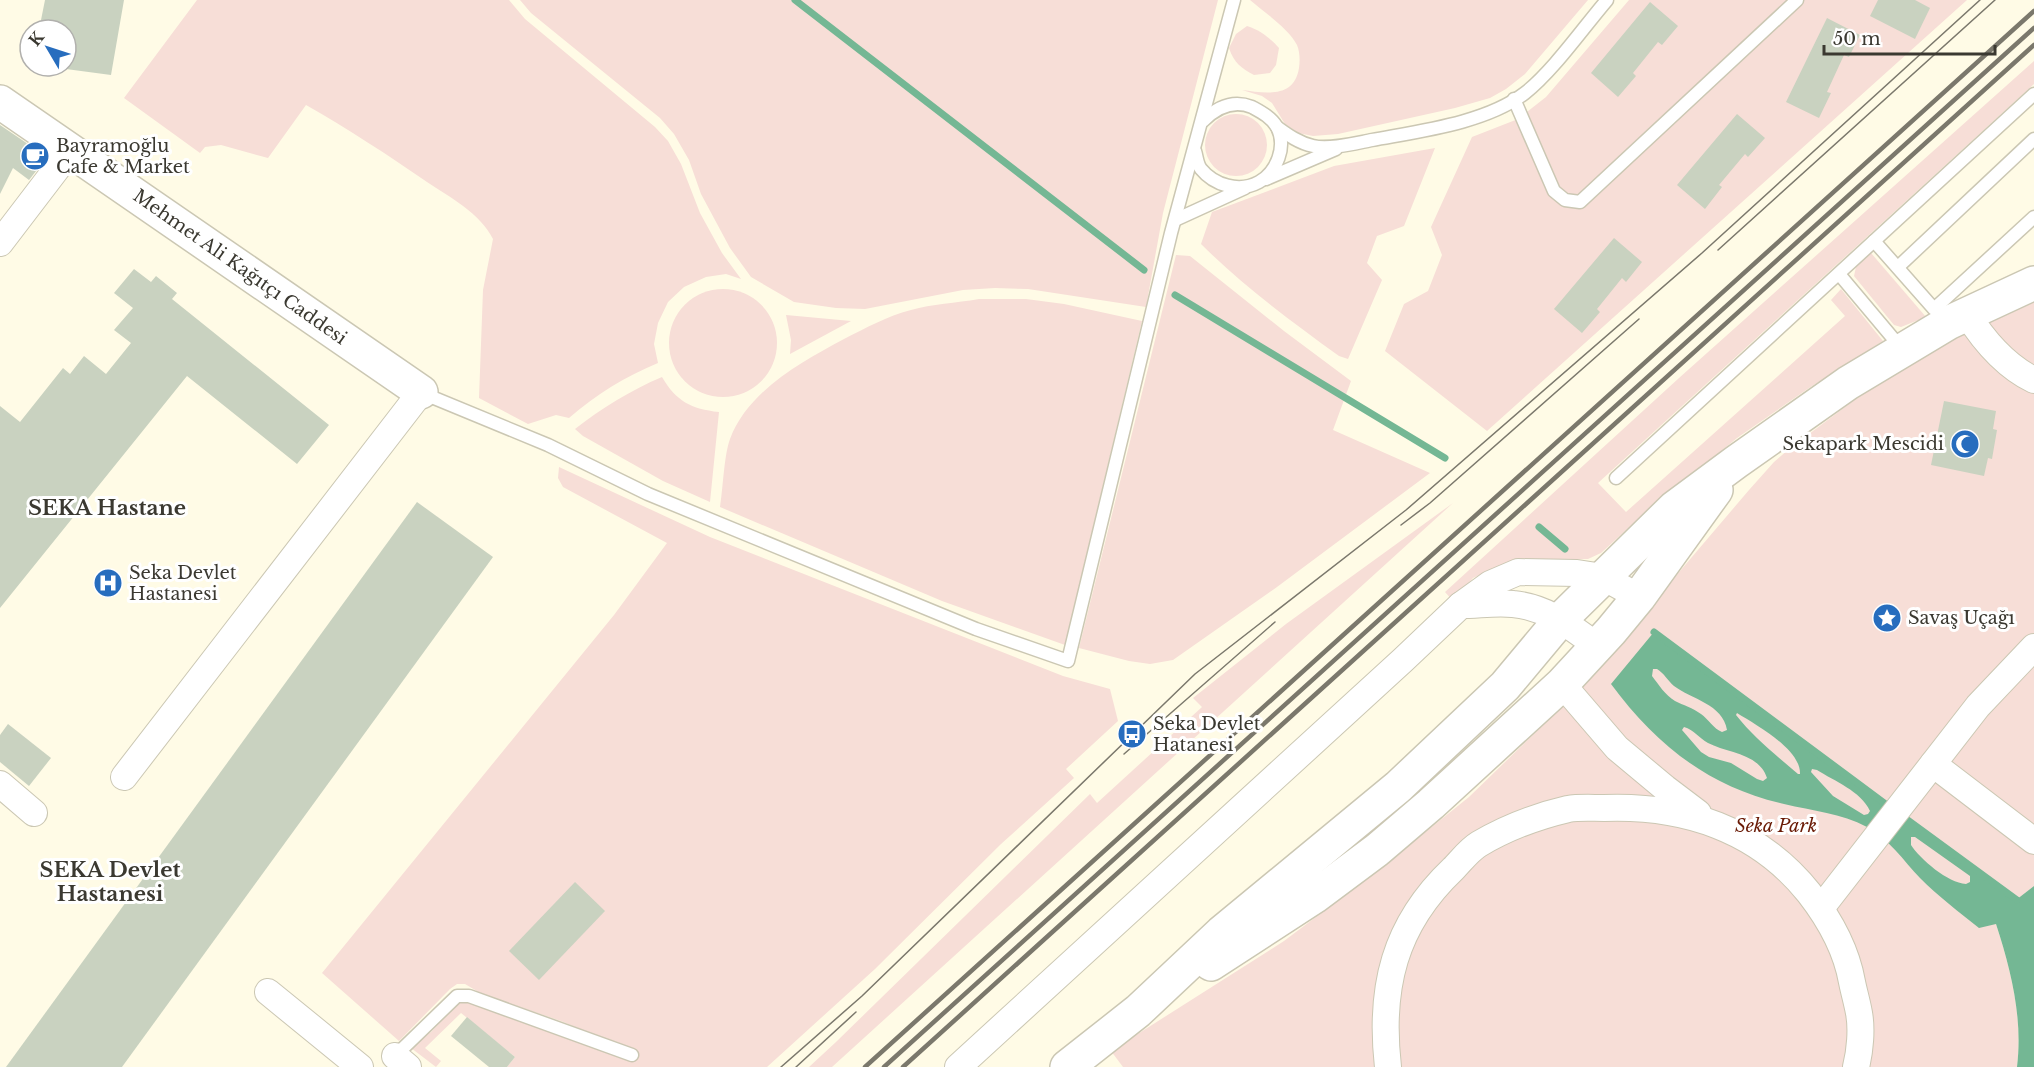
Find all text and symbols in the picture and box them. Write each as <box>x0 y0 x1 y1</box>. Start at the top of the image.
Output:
north arrow <box>18 18 78 78</box>
scale bar <box>1824 18 1995 56</box>
text: K <box>24 26 49 50</box>
text: 50 m <box>1833 28 1881 50</box>
place label: Bayramoğlu Cafe & Market <box>56 135 190 178</box>
cafe icon: Bayramoğlu Cafe & Market <box>19 140 51 172</box>
street label: Mehmet Ali Kağıtçı Caddesi <box>129 185 351 349</box>
mosque icon: Sekapark Mescidi <box>1949 428 1981 460</box>
place label: Sekapark Mescidi <box>1783 433 1944 455</box>
district label: SEKA Hastane <box>28 495 186 521</box>
place label: Seka Devlet Hastanesi <box>129 562 237 605</box>
hospital icon: Seka Devlet Hastanesi <box>92 567 124 599</box>
place icon: Savaş Uçağı <box>1871 602 1903 634</box>
place label: Savaş Uçağı <box>1908 607 2015 629</box>
place label: Seka Devlet Hatanesi <box>1153 713 1261 756</box>
bus stop icon: Seka Devlet Hatanesi <box>1116 718 1148 750</box>
park label: Seka Park <box>1735 815 1817 837</box>
district label: SEKA Devlet Hastanesi <box>40 857 180 907</box>

